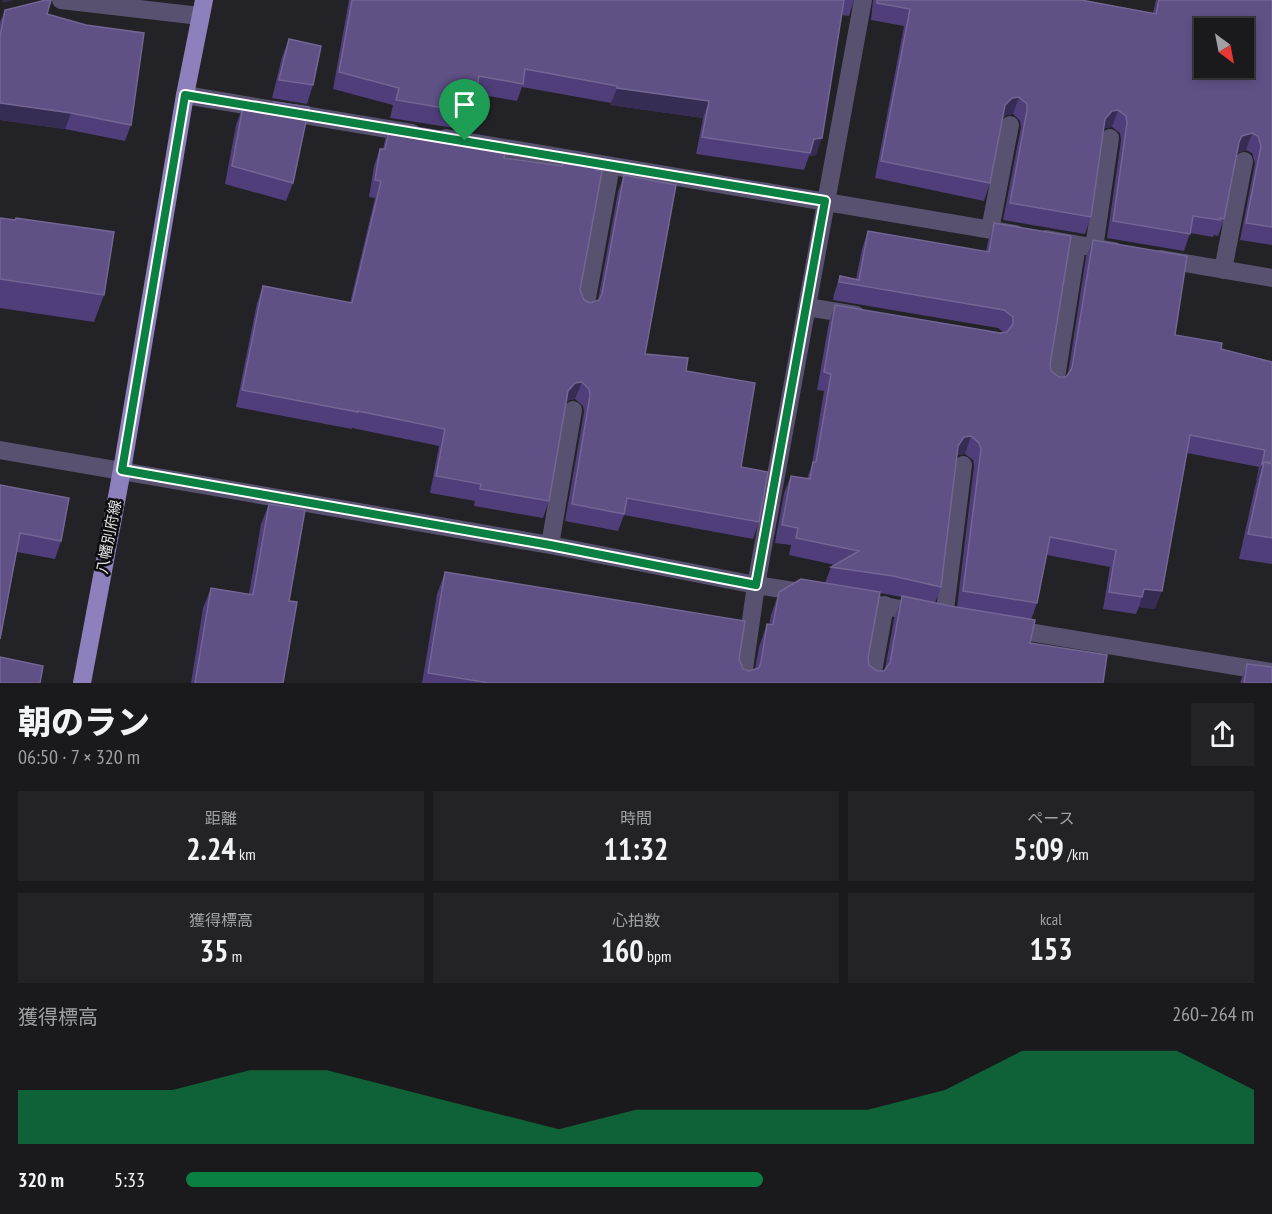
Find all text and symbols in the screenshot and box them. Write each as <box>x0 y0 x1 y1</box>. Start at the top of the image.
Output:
north arrow <box>1194 18 1254 78</box>
map controls <box>1194 18 1254 78</box>
pin <box>439 79 490 141</box>
icon: arrive <box>448 88 481 121</box>
street label: 八幡別府線 <box>92 498 125 576</box>
text: 朝のラン <box>18 700 150 743</box>
button: share <box>1191 703 1254 766</box>
text: 06:50 · 7 × 320 m <box>18 744 140 770</box>
text: 距離 <box>205 808 237 828</box>
text: 時間 <box>620 808 652 828</box>
text: ペース <box>1027 808 1075 828</box>
text: 2.24 <box>186 829 236 868</box>
text: 11:32 <box>604 829 668 868</box>
text: 5:09 <box>1013 829 1064 868</box>
text: km <box>236 844 256 864</box>
text: /km <box>1064 844 1089 864</box>
text: kcal <box>1040 909 1062 929</box>
text: 獲得標高 <box>189 910 253 930</box>
text: 心拍数 <box>612 910 660 930</box>
text: 153 <box>1029 929 1073 968</box>
text: 35 <box>200 931 228 970</box>
text: 160 <box>601 931 644 970</box>
text: m <box>228 946 242 966</box>
text: bpm <box>644 946 671 966</box>
text: 260–264 m <box>1172 1001 1254 1027</box>
text: 獲得標高 <box>18 1004 98 1030</box>
text: 320 m <box>18 1167 64 1193</box>
text: 5:33 <box>114 1167 145 1193</box>

